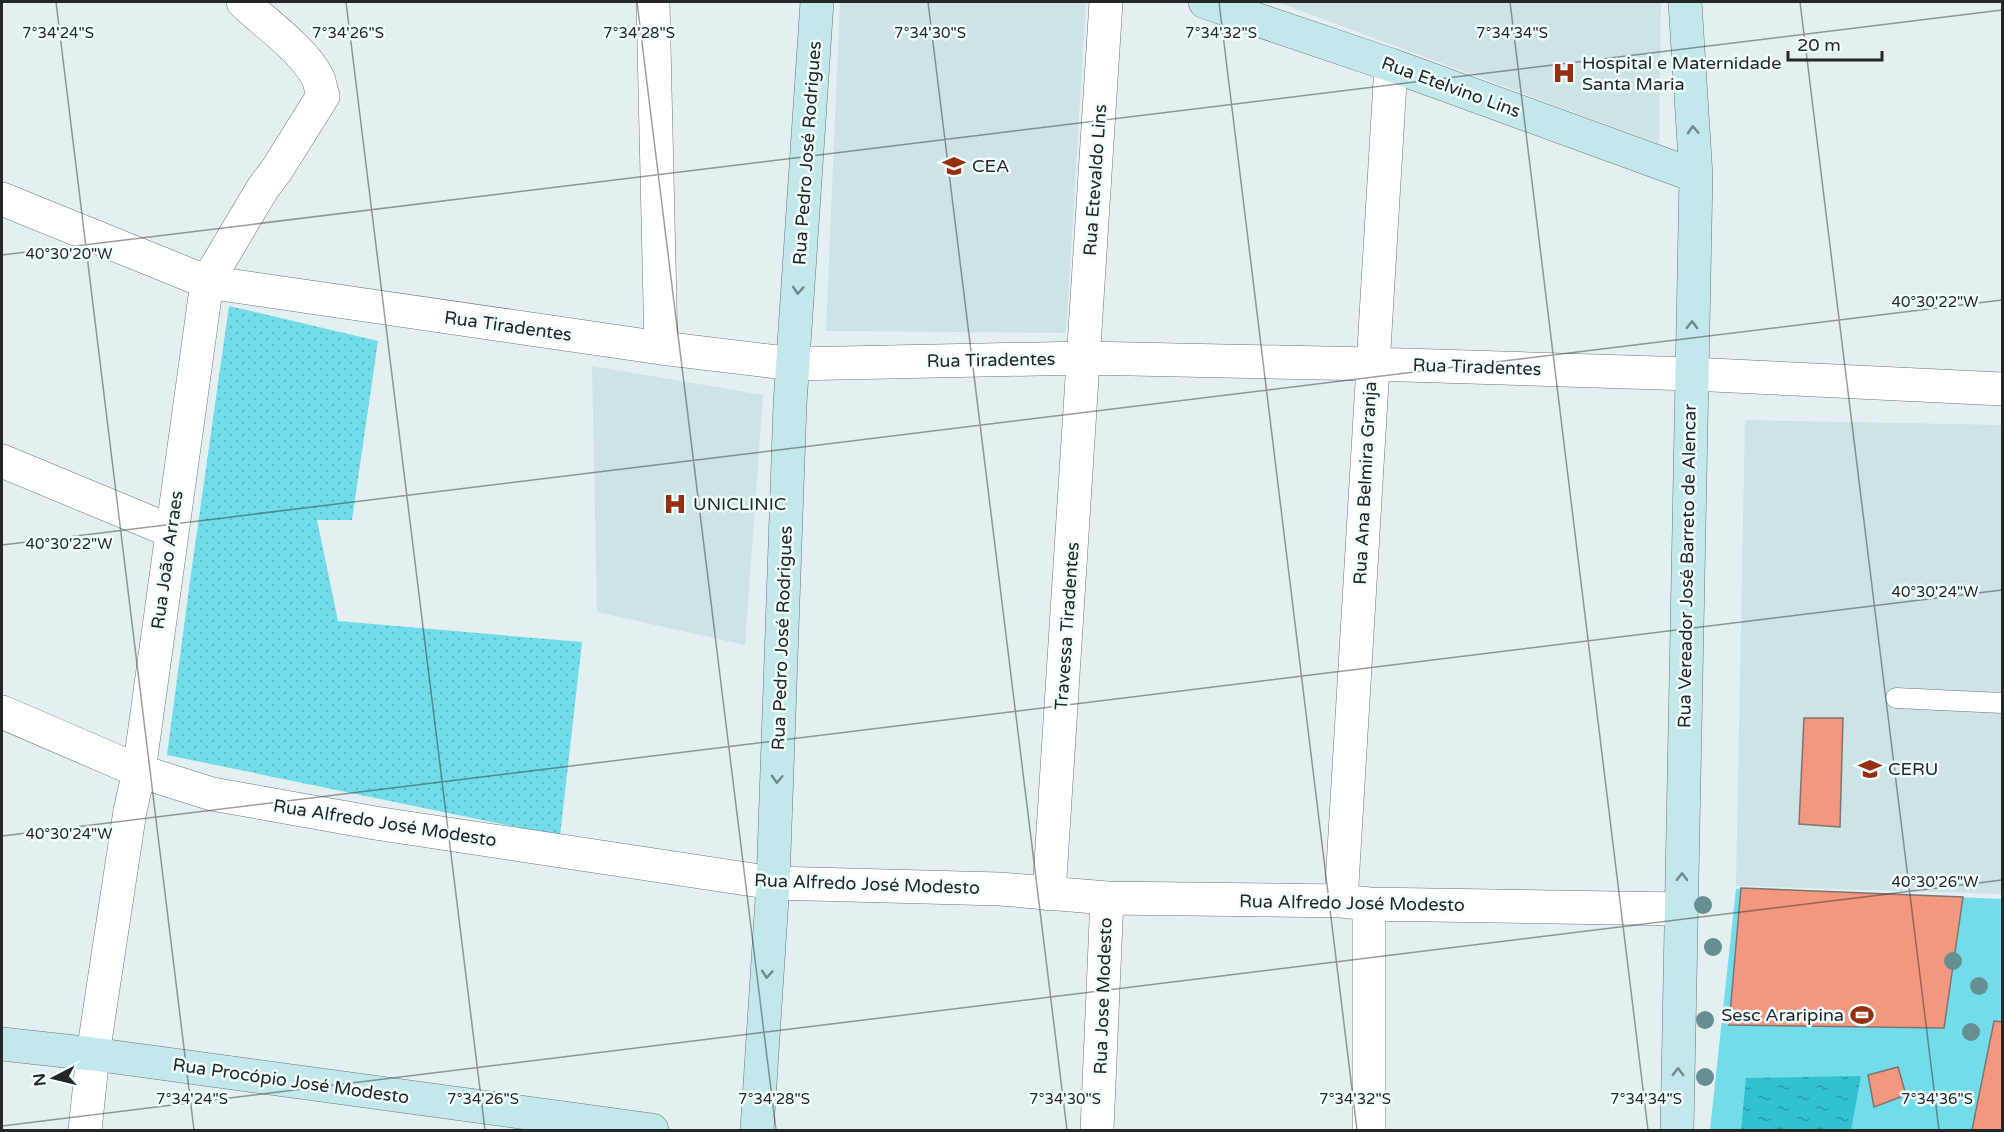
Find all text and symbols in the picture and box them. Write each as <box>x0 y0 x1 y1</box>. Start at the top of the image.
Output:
text: 7°34'24"S <box>22 24 94 42</box>
text: 7°34'26"S <box>312 24 384 42</box>
text: 7°34'28"S <box>603 24 675 42</box>
text: 7°34'30"S <box>894 24 966 42</box>
text: 7°34'32"S <box>1185 24 1257 42</box>
text: 7°34'34"S <box>1476 24 1548 42</box>
scale bar <box>1788 24 1882 62</box>
text: 20 m <box>1797 34 1841 56</box>
street label: Rua Pedro José Rodrigues <box>788 40 826 266</box>
street label: Rua Etelvino Lins <box>1379 52 1523 122</box>
place label: Hospital e Maternidade Santa Maria <box>1582 52 1781 95</box>
hospital icon: Hospital e Maternidade Santa Maria <box>1551 60 1577 86</box>
street label: Rua Etevaldo Lins <box>1079 103 1111 257</box>
one-way arrow <box>1687 126 1700 135</box>
school or university icon: CEA <box>941 153 967 179</box>
place label: CEA <box>972 155 1009 177</box>
text: 40°30'20"W <box>26 245 112 263</box>
one-way arrow <box>792 286 805 295</box>
text: 40°30'22"W <box>1892 293 1978 311</box>
street label: Rua Tiradentes <box>443 306 573 346</box>
one-way arrow <box>1686 321 1698 330</box>
street label: Rua Tiradentes <box>926 348 1056 372</box>
street label: Rua Tiradentes <box>1412 354 1542 380</box>
street label: Rua Ana Belmira Granja <box>1349 381 1381 585</box>
street label: Rua Vereador José Barreto de Alencar <box>1673 404 1701 728</box>
street label: Rua João Arraes <box>146 489 188 631</box>
hospital icon: UNICLINIC <box>662 491 688 517</box>
place label: UNICLINIC <box>693 493 786 515</box>
street label: Rua Pedro José Rodrigues <box>767 525 797 751</box>
text: 40°30'22"W <box>26 535 112 553</box>
street label: Travessa Tiradentes <box>1050 541 1084 711</box>
text: 40°30'24"W <box>1892 583 1978 601</box>
school or university icon: CERU <box>1857 756 1883 782</box>
place label: CERU <box>1888 758 1938 780</box>
one-way arrow <box>771 774 783 783</box>
street label: Rua Alfredo José Modesto <box>272 794 498 852</box>
text: 40°30'24"W <box>26 825 112 843</box>
street label: Rua Alfredo José Modesto <box>754 869 980 899</box>
one-way arrow <box>1676 873 1688 882</box>
text: 40°30'26"W <box>1892 873 1978 891</box>
street label: Rua Alfredo José Modesto <box>1239 890 1465 916</box>
street label: Rua Jose Modesto <box>1089 917 1117 1075</box>
one-way arrow <box>761 969 774 978</box>
sports icon: Sesc Araripina <box>1849 1002 1875 1028</box>
place label: Sesc Araripina <box>1721 1004 1844 1026</box>
north arrow <box>24 1048 84 1108</box>
street label: Rua Procópio José Modesto <box>171 1053 411 1109</box>
one-way arrow <box>1672 1068 1684 1077</box>
text: N <box>29 1072 51 1087</box>
text: 7°34'24"S <box>156 1090 228 1108</box>
text: 7°34'26"S <box>447 1090 519 1108</box>
text: 7°34'28"S <box>738 1090 810 1108</box>
text: 7°34'30"S <box>1029 1090 1101 1108</box>
text: 7°34'32"S <box>1319 1090 1391 1108</box>
text: 7°34'34"S <box>1610 1090 1682 1108</box>
text: 7°34'36"S <box>1901 1090 1973 1108</box>

